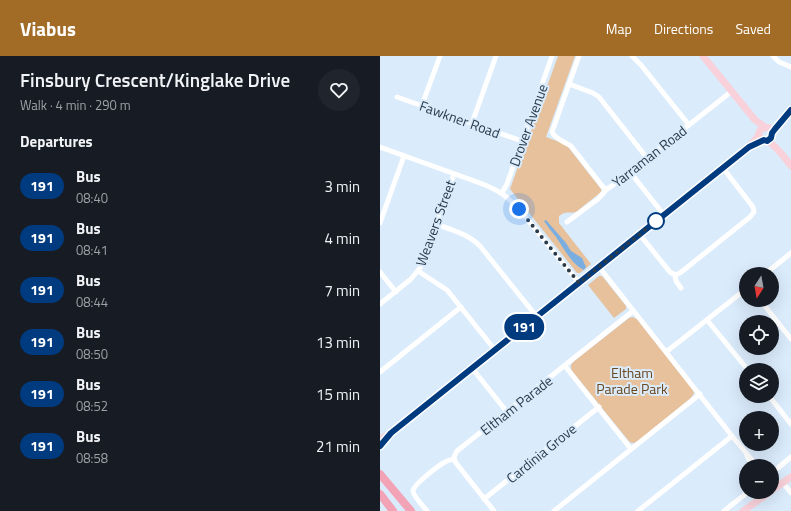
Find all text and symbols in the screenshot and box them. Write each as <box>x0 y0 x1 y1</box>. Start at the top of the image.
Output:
text: Viabus <box>20 14 76 43</box>
text: Map <box>606 18 632 39</box>
text: Directions <box>654 18 713 39</box>
text: Saved <box>735 18 771 39</box>
text: Finsbury Crescent/Kinglake Drive <box>20 65 290 94</box>
button: heart <box>318 69 360 111</box>
street label: Drover Avenue <box>503 81 553 169</box>
text: Walk · 4 min · 290 m <box>20 95 131 115</box>
street label: Fawkner Road <box>417 95 503 143</box>
street label: Yarraman Road <box>607 120 691 192</box>
text: Departures <box>20 130 93 153</box>
text: Bus <box>76 165 101 188</box>
text: 191 <box>30 175 54 196</box>
text: 3 min <box>324 175 360 198</box>
street label: Weavers Street <box>410 177 460 269</box>
text: 08:40 <box>76 188 108 208</box>
your location <box>509 199 529 219</box>
unlabelled marker <box>647 212 665 230</box>
text: Bus <box>76 217 101 240</box>
text: 191 <box>30 227 54 248</box>
text: 4 min <box>324 227 360 250</box>
text: 08:41 <box>76 240 108 260</box>
north arrow <box>739 267 779 307</box>
map controls <box>739 267 779 499</box>
text: Bus <box>76 269 101 292</box>
text: 191 <box>30 279 54 300</box>
text: 7 min <box>324 279 360 302</box>
text: 08:44 <box>76 292 108 312</box>
line badge: 191 <box>501 314 547 340</box>
button: locate <box>739 315 779 355</box>
text: 191 <box>512 316 536 337</box>
text: Bus <box>76 321 101 344</box>
text: 191 <box>30 331 54 352</box>
text: 13 min <box>316 331 360 354</box>
text: 08:50 <box>76 344 108 364</box>
park label: Eltham Parade Park <box>596 362 668 399</box>
button: layers <box>739 363 779 403</box>
street label: Eltham Parade <box>475 370 557 440</box>
text: Bus <box>76 373 101 396</box>
text: 191 <box>30 383 54 404</box>
text: 15 min <box>316 383 360 406</box>
text: 08:52 <box>76 396 108 416</box>
button: + <box>739 411 779 451</box>
street label: Cardinia Grove <box>501 418 581 488</box>
text: Bus <box>76 425 101 448</box>
text: 191 <box>30 435 54 456</box>
text: 21 min <box>316 435 360 458</box>
text: 08:58 <box>76 448 108 468</box>
button: − <box>739 459 779 499</box>

